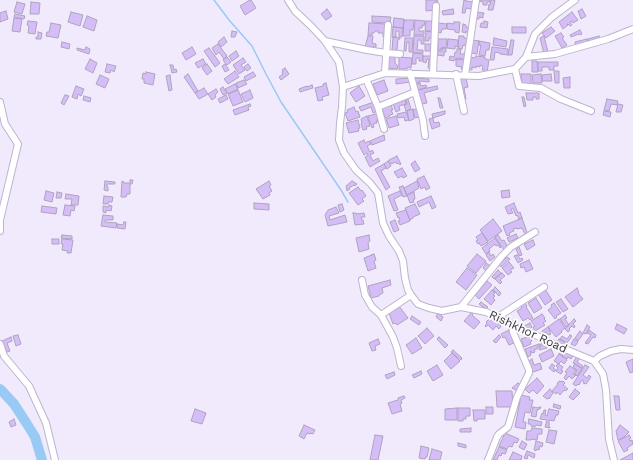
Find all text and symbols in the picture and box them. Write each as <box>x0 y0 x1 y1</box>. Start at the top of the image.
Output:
street label: Rishkhor Road <box>487 308 569 356</box>

